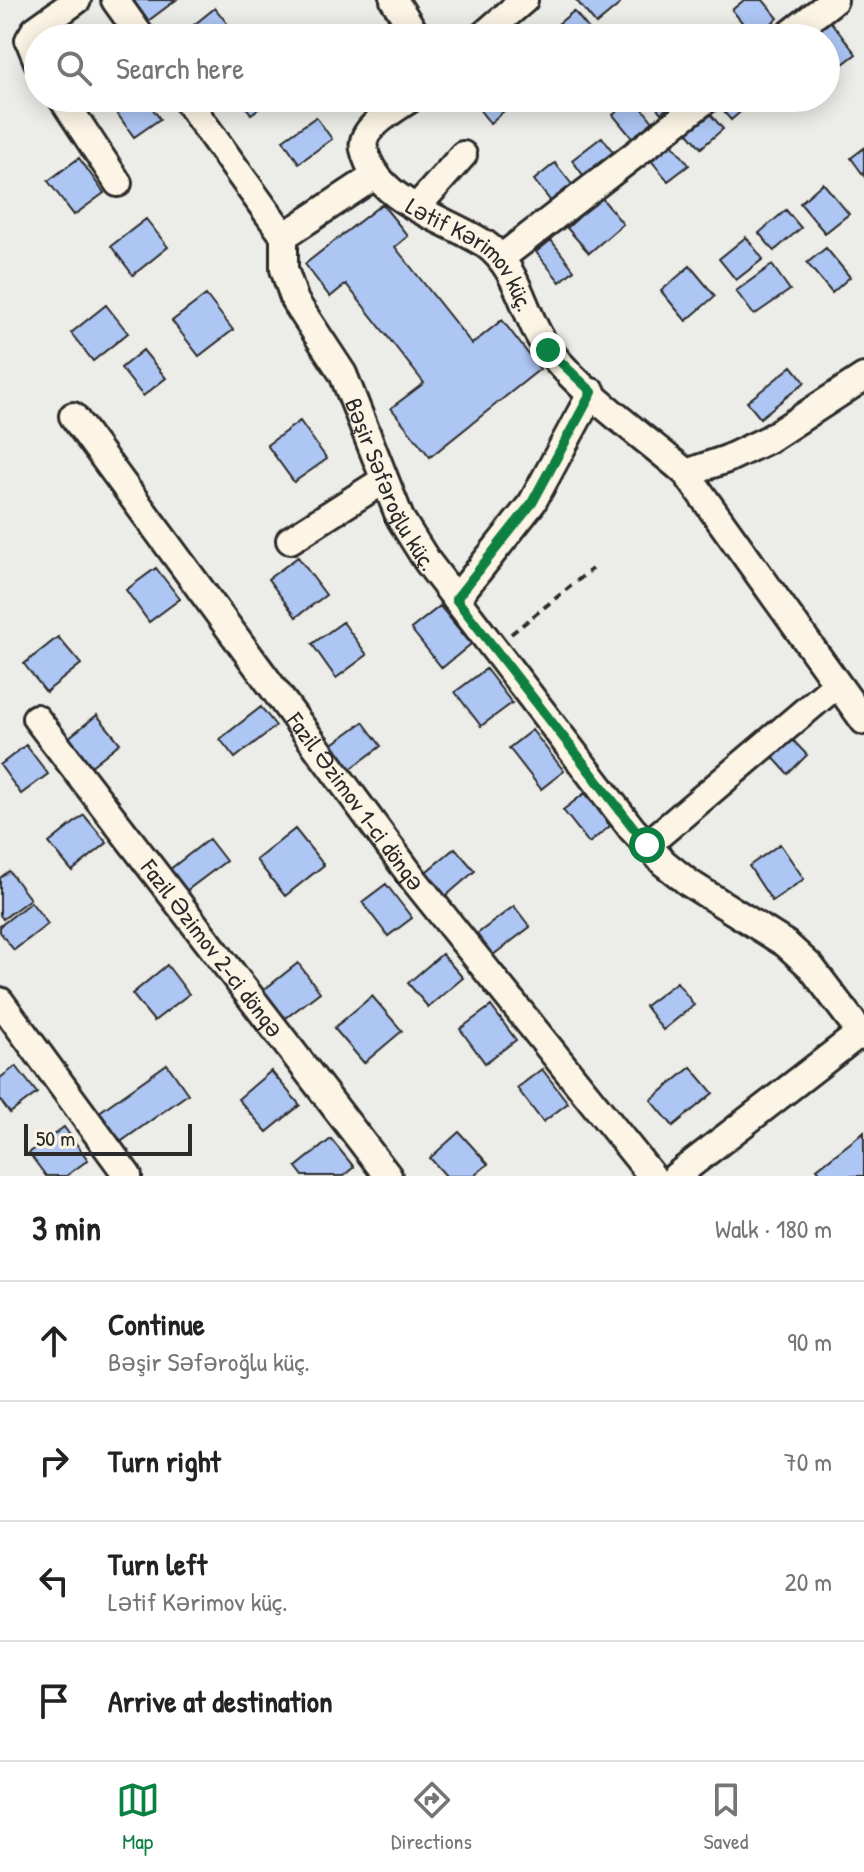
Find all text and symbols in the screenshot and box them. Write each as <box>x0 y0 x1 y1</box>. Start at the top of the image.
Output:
search box <box>24 24 840 112</box>
icon: search <box>52 46 96 90</box>
text: Search here <box>116 48 244 88</box>
street label: Lətif Kərimov küç. <box>400 190 542 316</box>
route end <box>530 332 566 368</box>
street label: Bəşir Səfəroğlu küç. <box>338 393 444 577</box>
street label: Fazil Əzimov 1-ci döngə <box>279 705 432 897</box>
route start <box>629 827 665 863</box>
street label: Fazil Əzimov 2-ci döngə <box>134 852 291 1043</box>
scale bar <box>24 1120 192 1156</box>
text: 50 m <box>36 1123 75 1153</box>
text: 3 min <box>32 1205 101 1251</box>
text: Walk · 180 m <box>715 1211 832 1246</box>
text: Continue <box>108 1304 205 1344</box>
icon: ahead <box>32 1319 76 1363</box>
text: 90 m <box>787 1324 832 1359</box>
text: Bəşir Səfəroğlu küç. <box>108 1344 310 1379</box>
icon: right <box>32 1439 76 1483</box>
text: Turn right <box>108 1441 221 1481</box>
text: 70 m <box>784 1444 832 1479</box>
text: Turn left <box>108 1544 207 1584</box>
icon: left <box>32 1559 76 1603</box>
text: 20 m <box>785 1564 832 1599</box>
text: Lətif Kərimov küç. <box>108 1584 288 1619</box>
icon: arrive <box>32 1679 76 1723</box>
text: Arrive at destination <box>108 1681 333 1721</box>
tab: Map <box>116 1778 160 1856</box>
tab: Directions <box>391 1778 472 1856</box>
tab: Saved <box>703 1778 748 1856</box>

